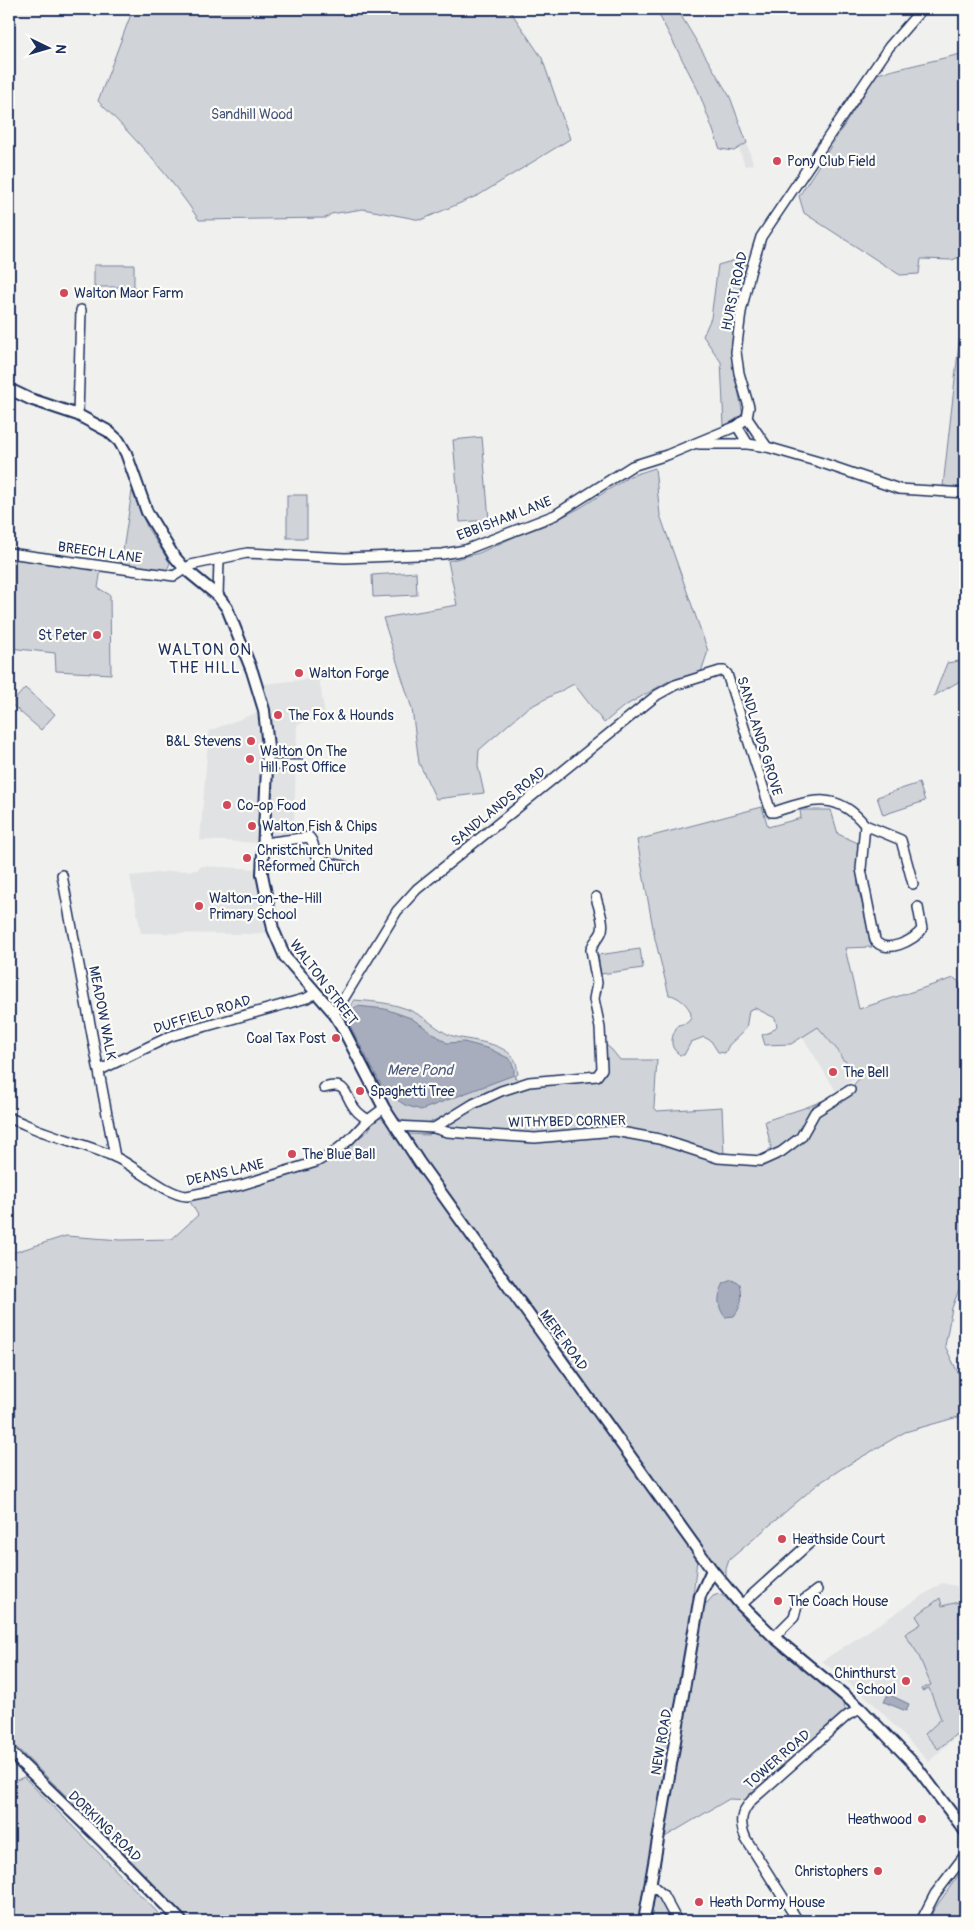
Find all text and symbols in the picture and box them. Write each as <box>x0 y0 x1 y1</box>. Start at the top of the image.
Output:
north arrow <box>22 22 72 72</box>
text: N <box>52 44 69 55</box>
park label: Sandhill Wood <box>211 106 293 123</box>
place label: Pony Club Field <box>787 153 876 170</box>
marker: Pony Club Field <box>771 155 783 167</box>
street label: HURST ROAD <box>718 250 751 332</box>
place label: Walton Maor Farm <box>74 285 183 302</box>
marker: Walton Maor Farm <box>58 287 70 299</box>
street label: EBBISHAM LANE <box>454 493 554 544</box>
street label: BREECH LANE <box>57 538 143 567</box>
place label: St Peter <box>38 627 87 644</box>
marker: St Peter <box>91 629 103 641</box>
district label: WALTON ON THE HILL <box>158 640 252 678</box>
place label: Walton Forge <box>309 665 389 682</box>
marker: Walton Forge <box>293 667 305 679</box>
street label: SANDLANDS GROVE <box>733 674 786 798</box>
place label: The Fox & Hounds <box>288 707 394 724</box>
marker: The Fox & Hounds <box>272 709 284 721</box>
place label: B&L Stevens <box>166 733 242 750</box>
marker: B&L Stevens <box>245 735 257 747</box>
place label: Walton On The Hill Post Office <box>260 743 347 776</box>
marker: Walton On The Hill Post Office <box>244 753 256 765</box>
street label: SANDLANDS ROAD <box>448 763 549 850</box>
place label: Co-op Food <box>237 797 306 814</box>
marker: Co-op Food <box>221 799 233 811</box>
place label: Walton Fish & Chips <box>262 818 378 835</box>
marker: Walton Fish & Chips <box>246 820 258 832</box>
place label: Christchurch United Reformed Church <box>257 842 373 875</box>
marker: Christchurch United Reformed Church <box>241 852 253 864</box>
place label: Walton-on-the-Hill Primary School <box>209 890 322 923</box>
marker: Walton-on-the-Hill Primary School <box>193 900 205 912</box>
street label: WALTON STREET <box>286 936 361 1029</box>
street label: MEADOW WALK <box>85 965 120 1062</box>
street label: DUFFIELD ROAD <box>152 992 253 1037</box>
place label: Coal Tax Post <box>246 1030 326 1047</box>
marker: Coal Tax Post <box>330 1032 342 1044</box>
water label: Mere Pond <box>387 1061 455 1080</box>
place label: The Bell <box>843 1064 889 1081</box>
marker: The Bell <box>827 1066 839 1078</box>
place label: Spaghetti Tree <box>370 1083 455 1100</box>
marker: Spaghetti Tree <box>354 1085 366 1097</box>
street label: WITHYBED CORNER <box>508 1112 626 1131</box>
place label: The Blue Ball <box>302 1146 376 1163</box>
marker: The Blue Ball <box>286 1148 298 1160</box>
street label: DEANS LANE <box>184 1155 266 1190</box>
street label: MERE ROAD <box>536 1307 591 1374</box>
place label: Heathside Court <box>792 1531 885 1548</box>
marker: Heathside Court <box>776 1533 788 1545</box>
place label: The Coach House <box>788 1593 888 1610</box>
marker: The Coach House <box>772 1595 784 1607</box>
place label: Chinthurst School <box>834 1665 896 1698</box>
marker: Chinthurst School <box>900 1675 912 1687</box>
street label: NEW ROAD <box>647 1708 676 1776</box>
street label: TOWER ROAD <box>741 1726 814 1793</box>
street label: DORKING ROAD <box>65 1787 145 1866</box>
place label: Heathwood <box>847 1811 912 1828</box>
marker: Heathwood <box>916 1813 928 1825</box>
place label: Christophers <box>794 1863 869 1880</box>
marker: Christophers <box>872 1865 884 1877</box>
place label: Heath Dormy House <box>709 1894 825 1911</box>
marker: Heath Dormy House <box>693 1896 705 1908</box>

